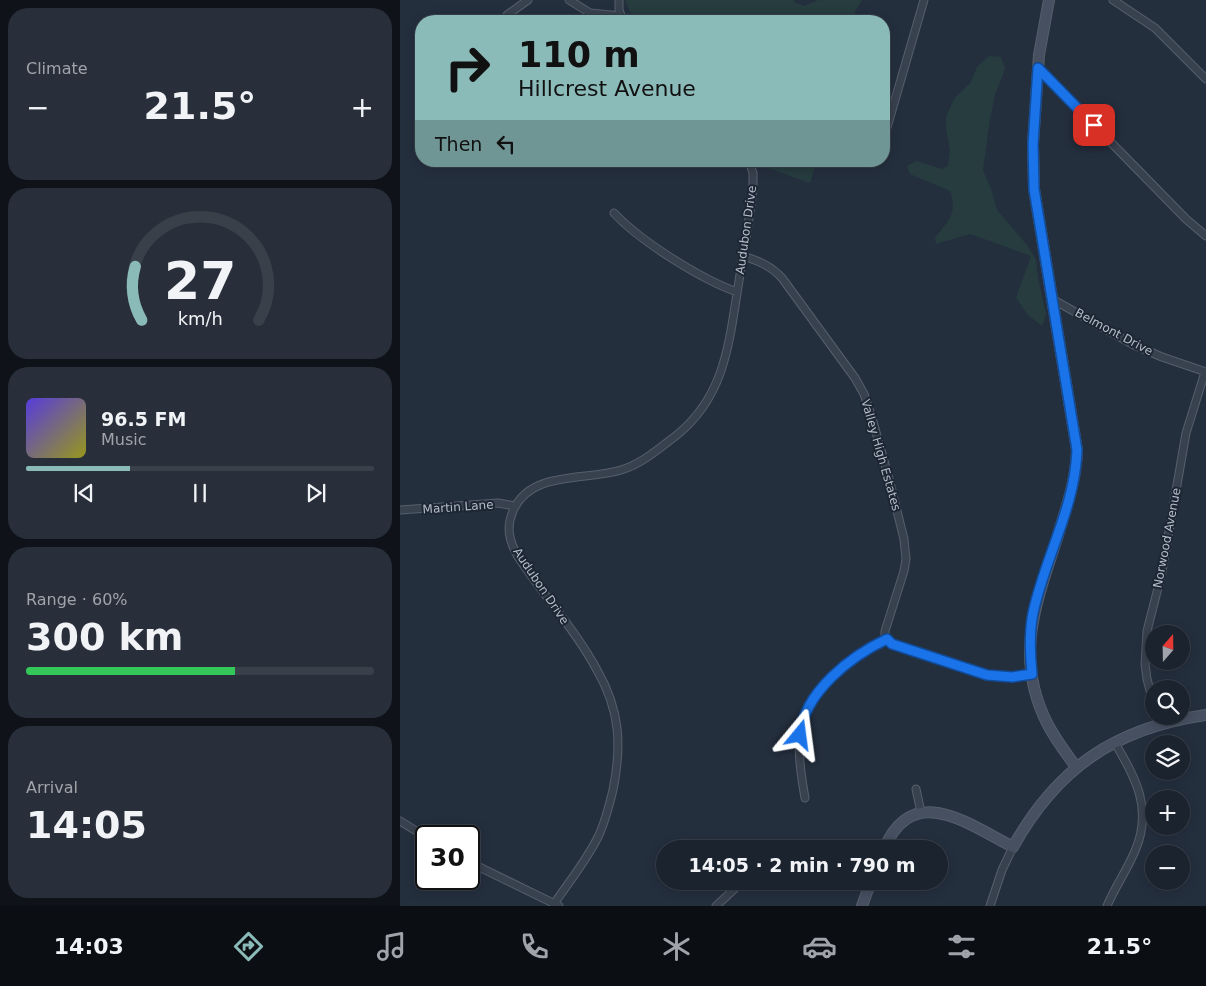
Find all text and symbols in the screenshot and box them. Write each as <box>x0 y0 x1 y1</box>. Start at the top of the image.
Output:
icon: right <box>435 35 500 100</box>
text: 110 m <box>518 35 640 75</box>
text: Climate <box>26 59 88 78</box>
text: Hillcrest Avenue <box>518 76 696 101</box>
text: 21.5° <box>144 84 256 128</box>
text: − <box>26 91 49 124</box>
text: + <box>351 91 374 124</box>
pin <box>1073 104 1115 146</box>
icon: arrive <box>1080 111 1108 139</box>
icon: left <box>492 130 520 158</box>
text: Then <box>435 133 482 155</box>
street label: Audubon Drive <box>733 185 759 275</box>
text: 27 <box>164 251 236 311</box>
street label: Belmont Drive <box>1073 306 1155 358</box>
text: km/h <box>177 308 223 329</box>
street label: Valley High Estates <box>858 398 904 512</box>
text: 96.5 FM <box>101 408 186 430</box>
text: Music <box>101 430 147 449</box>
icon: previous <box>70 479 98 507</box>
icon: pause <box>186 479 214 507</box>
icon: next <box>302 479 330 507</box>
street label: Norwood Avenue <box>1150 487 1184 589</box>
street label: Martin Lane <box>422 498 494 516</box>
street label: Audubon Drive <box>510 545 572 627</box>
text: Range · 60% <box>26 590 128 609</box>
text: 300 km <box>26 615 183 659</box>
north arrow <box>1145 625 1190 670</box>
map controls <box>1145 625 1190 890</box>
button: search <box>1145 680 1190 725</box>
position arrow <box>773 708 825 760</box>
button: layers <box>1145 735 1190 780</box>
text: Arrival <box>26 778 78 797</box>
button: + <box>1145 790 1190 835</box>
text: 14:05 <box>26 803 147 847</box>
speed limit sign: 30 <box>415 825 480 890</box>
button: − <box>1145 845 1190 890</box>
text: 14:05 · 2 min · 790 m <box>688 854 916 876</box>
icon: directions <box>231 929 266 964</box>
icon: music <box>374 929 409 964</box>
icon: phone <box>517 929 552 964</box>
icon: climate <box>659 929 694 964</box>
icon: car <box>802 929 837 964</box>
icon: filters <box>944 929 979 964</box>
text: 14:03 <box>54 934 124 959</box>
text: 21.5° <box>1087 934 1152 959</box>

